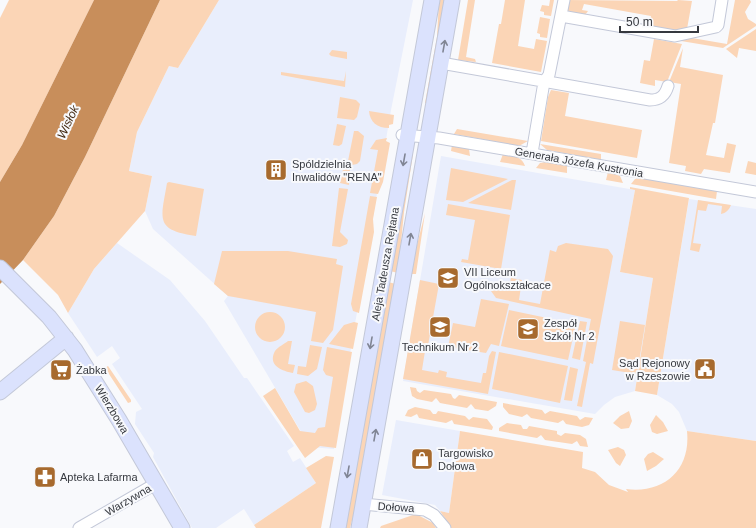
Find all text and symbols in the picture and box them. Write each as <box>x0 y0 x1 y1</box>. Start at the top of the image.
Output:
scale bar <box>620 8 698 34</box>
text: 50 m <box>626 15 653 29</box>
one-way arrow <box>440 40 448 53</box>
water label: Wisłok <box>54 102 82 141</box>
street label: Generała Józefa Kustronia <box>514 145 645 179</box>
one-way arrow <box>399 153 407 166</box>
building icon: Spóldzielnia Inwalidów "RENA" <box>263 157 289 183</box>
place label: Spóldzielnia Inwalidów "RENA" <box>292 158 382 183</box>
street label: Aleja Tadeusza Rejtana <box>369 205 401 322</box>
one-way arrow <box>406 233 414 246</box>
school or university icon: VII Liceum Ogólnokształcace <box>435 265 461 291</box>
place label: VII Liceum Ogólnokształcace <box>464 266 551 291</box>
school or university icon: Technikum Nr 2 <box>427 314 453 340</box>
school or university icon: Zespół Szkół Nr 2 <box>515 316 541 342</box>
place label: Zespół Szkół Nr 2 <box>544 317 595 342</box>
one-way arrow <box>367 337 375 350</box>
place label: Technikum Nr 2 <box>402 341 478 353</box>
public building icon: Sąd Rejonowy w Rzeszowie <box>692 356 718 382</box>
supermarket icon: Żabka <box>48 357 74 383</box>
place label: Sąd Rejonowy w Rzeszowie <box>619 357 690 382</box>
place label: Żabka <box>76 364 107 376</box>
street label: Wierzbowa <box>93 383 132 436</box>
one-way arrow <box>371 429 379 442</box>
shop icon: Targowisko Dołowa <box>409 446 435 472</box>
place label: Targowisko Dołowa <box>438 447 493 472</box>
pharmacy icon: Apteka Lafarma <box>32 464 58 490</box>
one-way arrow <box>344 465 352 478</box>
place label: Apteka Lafarma <box>60 471 139 483</box>
street label: Warzywna <box>103 482 154 518</box>
street label: Dołowa <box>377 500 416 514</box>

